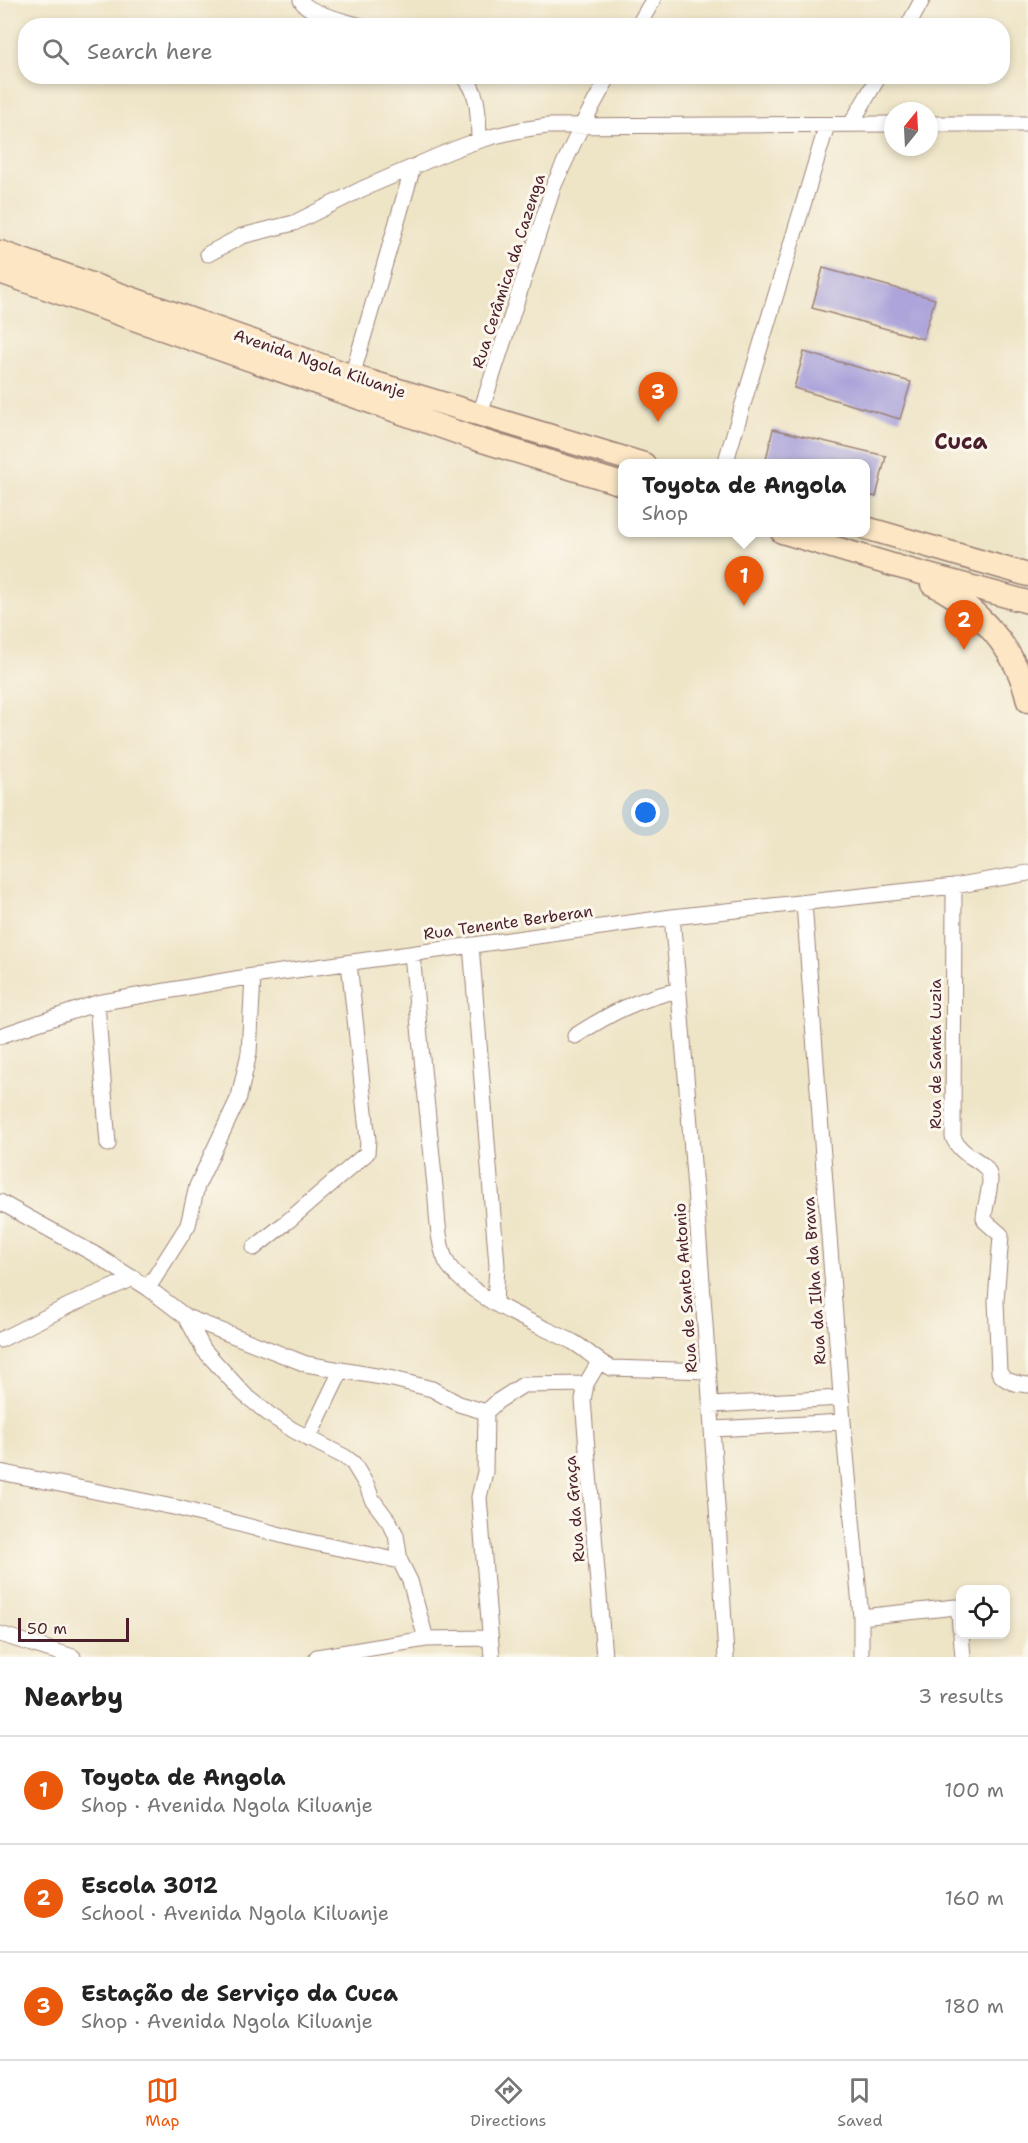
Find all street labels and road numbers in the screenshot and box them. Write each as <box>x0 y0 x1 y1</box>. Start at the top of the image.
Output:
street label: Rua Cerâmica da Cazenga <box>467 171 550 371</box>
street label: Avenida Ngola Kiluanje <box>231 324 409 403</box>
street label: Rua Tenente Berberan <box>422 900 594 945</box>
street label: Rua de Santa Luzia <box>925 979 946 1129</box>
street label: Rua da Ilha da Brava <box>798 1196 831 1366</box>
street label: Rua de Santo Antonio <box>669 1202 702 1374</box>
street label: Rua da Graça <box>559 1455 590 1563</box>

